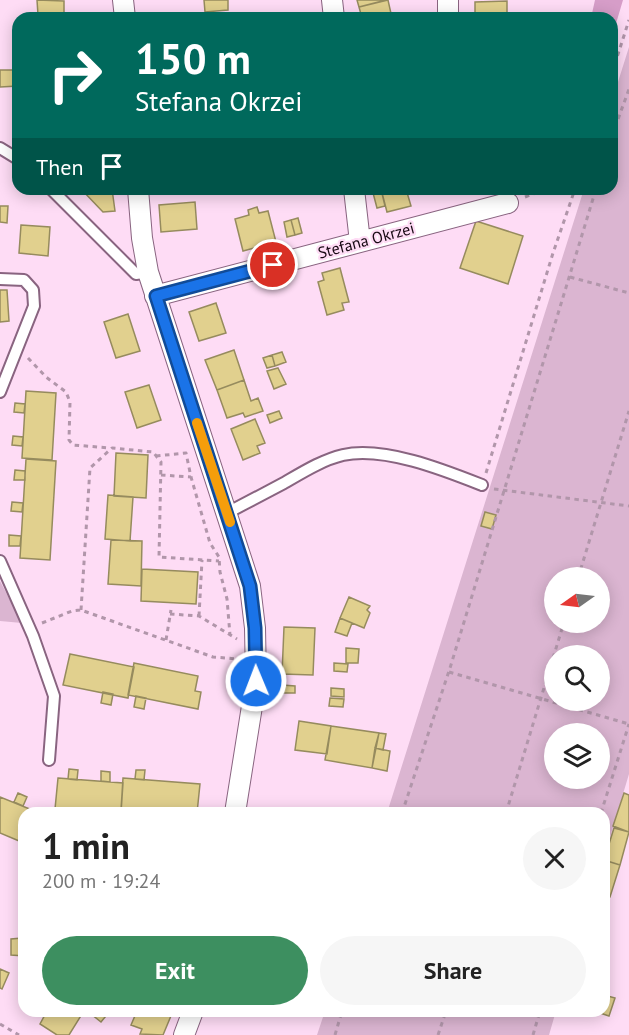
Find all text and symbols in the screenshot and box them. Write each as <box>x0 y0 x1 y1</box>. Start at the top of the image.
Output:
text: 150 m <box>135 31 251 86</box>
icon: right <box>36 36 114 114</box>
text: Stefana Okrzei <box>135 84 302 118</box>
icon: arrive <box>95 150 128 183</box>
text: Then <box>36 153 83 181</box>
street label: Stefana Okrzei <box>315 217 417 263</box>
pin <box>247 239 298 290</box>
icon: arrive <box>256 248 289 281</box>
north arrow <box>544 567 610 633</box>
map controls <box>544 567 610 789</box>
button: search <box>544 645 610 711</box>
position arrow <box>224 649 288 713</box>
button: layers <box>544 723 610 789</box>
text: 1 min <box>42 822 130 869</box>
button: close <box>523 827 586 890</box>
text: 200 m · 19:24 <box>42 868 160 894</box>
button: Exit <box>42 936 308 1005</box>
button: Share <box>320 936 586 1005</box>

